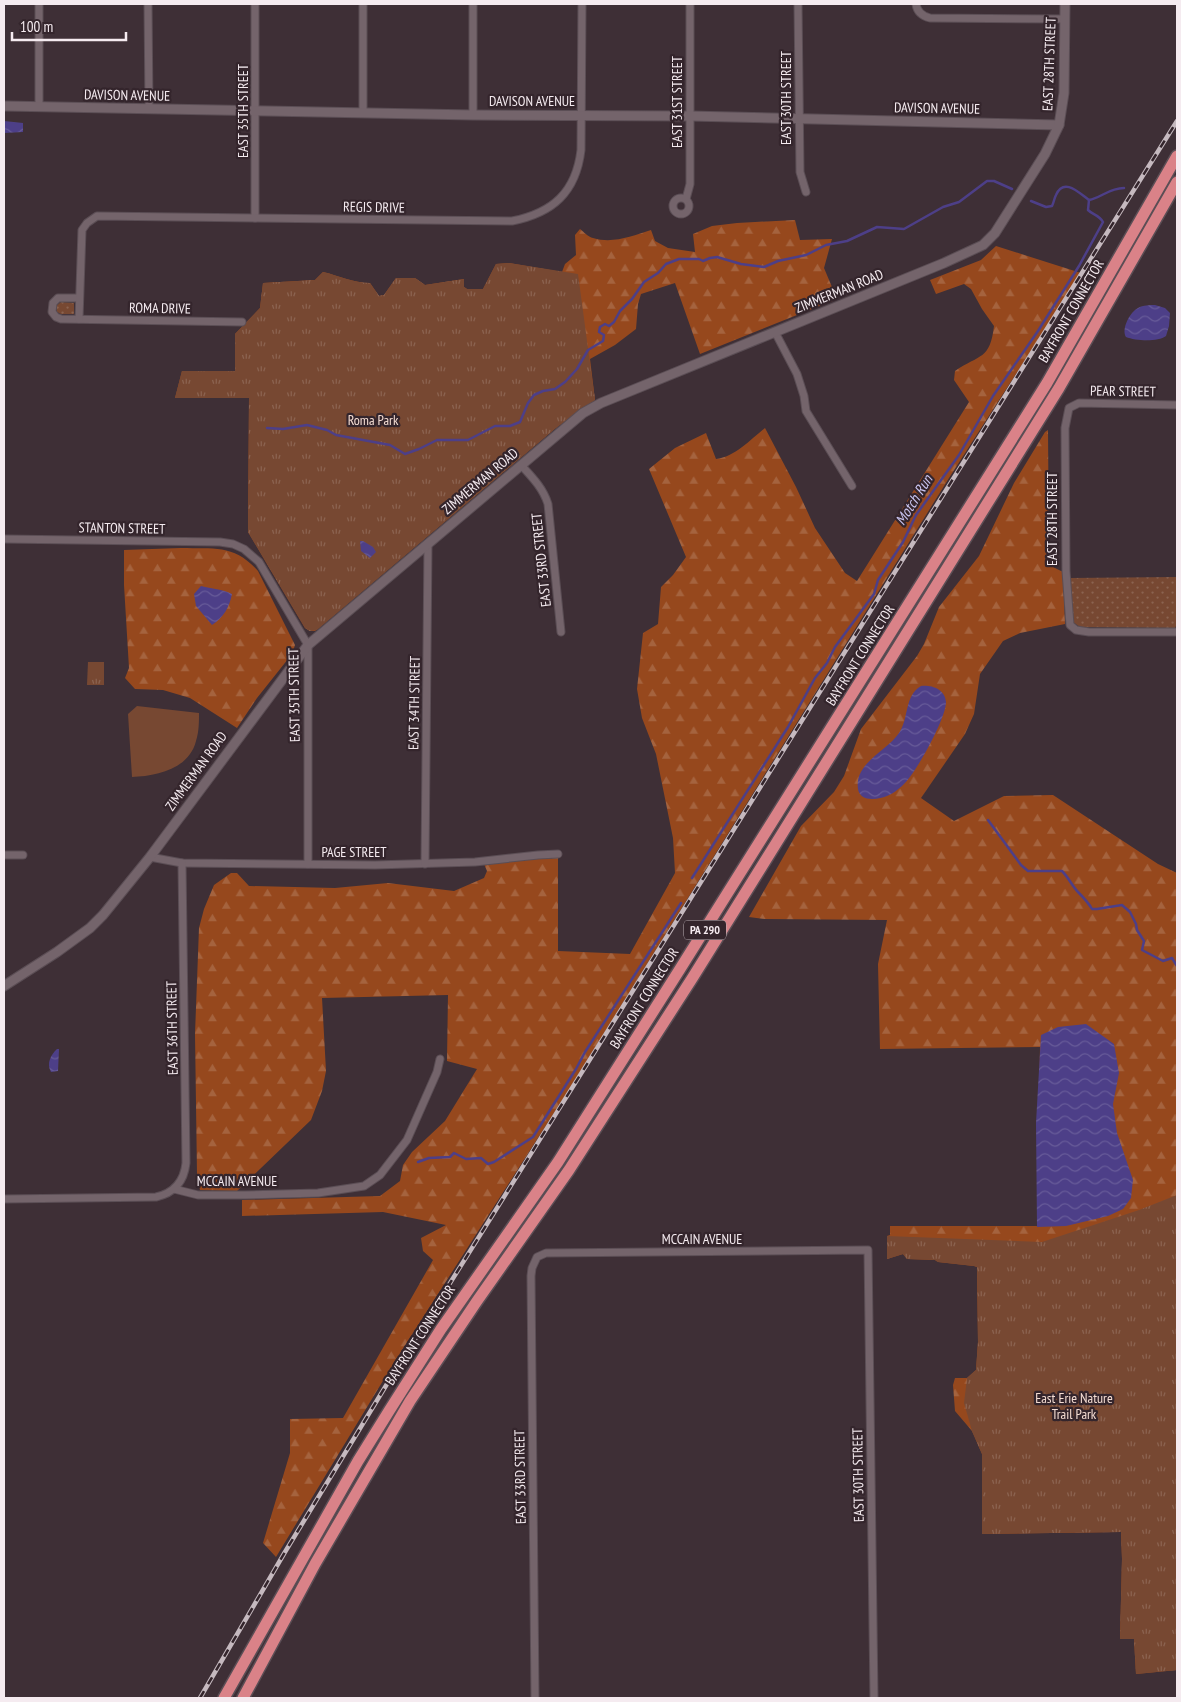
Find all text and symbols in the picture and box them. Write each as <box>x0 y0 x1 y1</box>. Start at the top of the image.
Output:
scale bar <box>12 10 126 42</box>
street label: EAST 28TH STREET <box>1038 16 1060 111</box>
text: 100 m <box>20 17 53 36</box>
street label: EAST 30TH STREET <box>777 50 795 145</box>
street label: EAST 31ST STREET <box>668 55 686 148</box>
street label: EAST 35TH STREET <box>234 63 252 158</box>
street label: DAVISON AVENUE <box>84 85 170 105</box>
street label: DAVISON AVENUE <box>489 92 575 110</box>
street label: DAVISON AVENUE <box>894 98 980 118</box>
street label: REGIS DRIVE <box>343 197 405 217</box>
street label: BAYFRONT CONNECTOR <box>1034 256 1108 366</box>
street label: ZIMMERMAN ROAD <box>792 265 886 317</box>
street label: ROMA DRIVE <box>129 298 191 318</box>
street label: PEAR STREET <box>1090 381 1157 401</box>
park label: Roma Park <box>348 411 399 429</box>
street label: ZIMMERMAN ROAD <box>438 444 522 518</box>
water label: Motch Run <box>891 470 937 528</box>
street label: EAST 28TH STREET <box>1043 471 1061 566</box>
street label: EAST 33RD STREET <box>527 511 555 608</box>
street label: STANTON STREET <box>78 518 166 538</box>
street label: BAYFRONT CONNECTOR <box>822 601 899 709</box>
street label: EAST 35TH STREET <box>284 647 304 742</box>
street label: EAST 34TH STREET <box>404 655 424 750</box>
street label: ZIMMERMAN ROAD <box>161 728 231 814</box>
street label: PAGE STREET <box>321 843 387 861</box>
road number: PA 290 <box>684 920 726 940</box>
street label: BAYFRONT CONNECTOR <box>606 944 683 1052</box>
street label: EAST 36TH STREET <box>162 980 182 1075</box>
street label: MCCAIN AVENUE <box>197 1172 277 1190</box>
street label: MCCAIN AVENUE <box>662 1230 742 1248</box>
street label: BAYFRONT CONNECTOR <box>381 1281 459 1389</box>
park label: East Erie Nature Trail Park <box>1035 1389 1113 1423</box>
street label: EAST 30TH STREET <box>848 1427 868 1522</box>
street label: EAST 33RD STREET <box>510 1429 530 1524</box>

